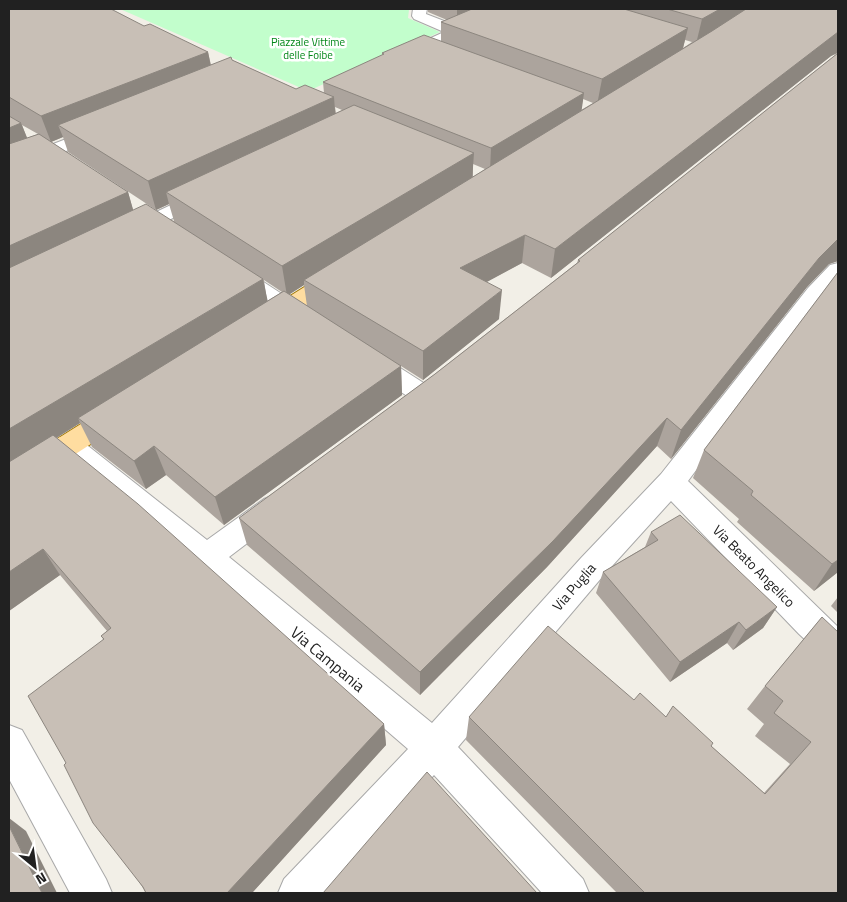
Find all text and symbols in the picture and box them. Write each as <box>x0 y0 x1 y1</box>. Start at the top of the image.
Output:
park label: Piazzale Vittime delle Foibe <box>271 34 346 63</box>
street label: Via Beato Angelico <box>708 520 800 612</box>
street label: Via Puglia <box>547 558 600 615</box>
street label: Via Campania <box>285 621 371 697</box>
north arrow <box>10 842 60 892</box>
text: N <box>32 867 51 890</box>

